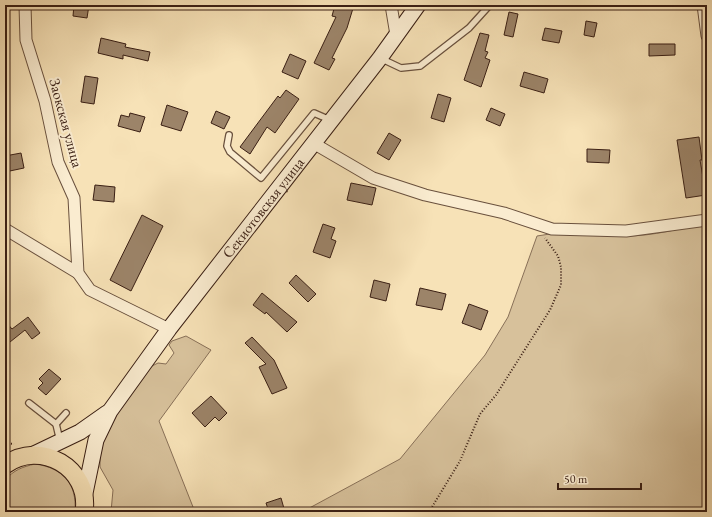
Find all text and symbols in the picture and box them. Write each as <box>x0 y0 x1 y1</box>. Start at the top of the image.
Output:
street label: Заокская улица <box>45 76 87 170</box>
street label: Секиотовская улица <box>218 153 308 262</box>
scale bar <box>558 465 641 491</box>
text: 50 m <box>564 471 588 487</box>

